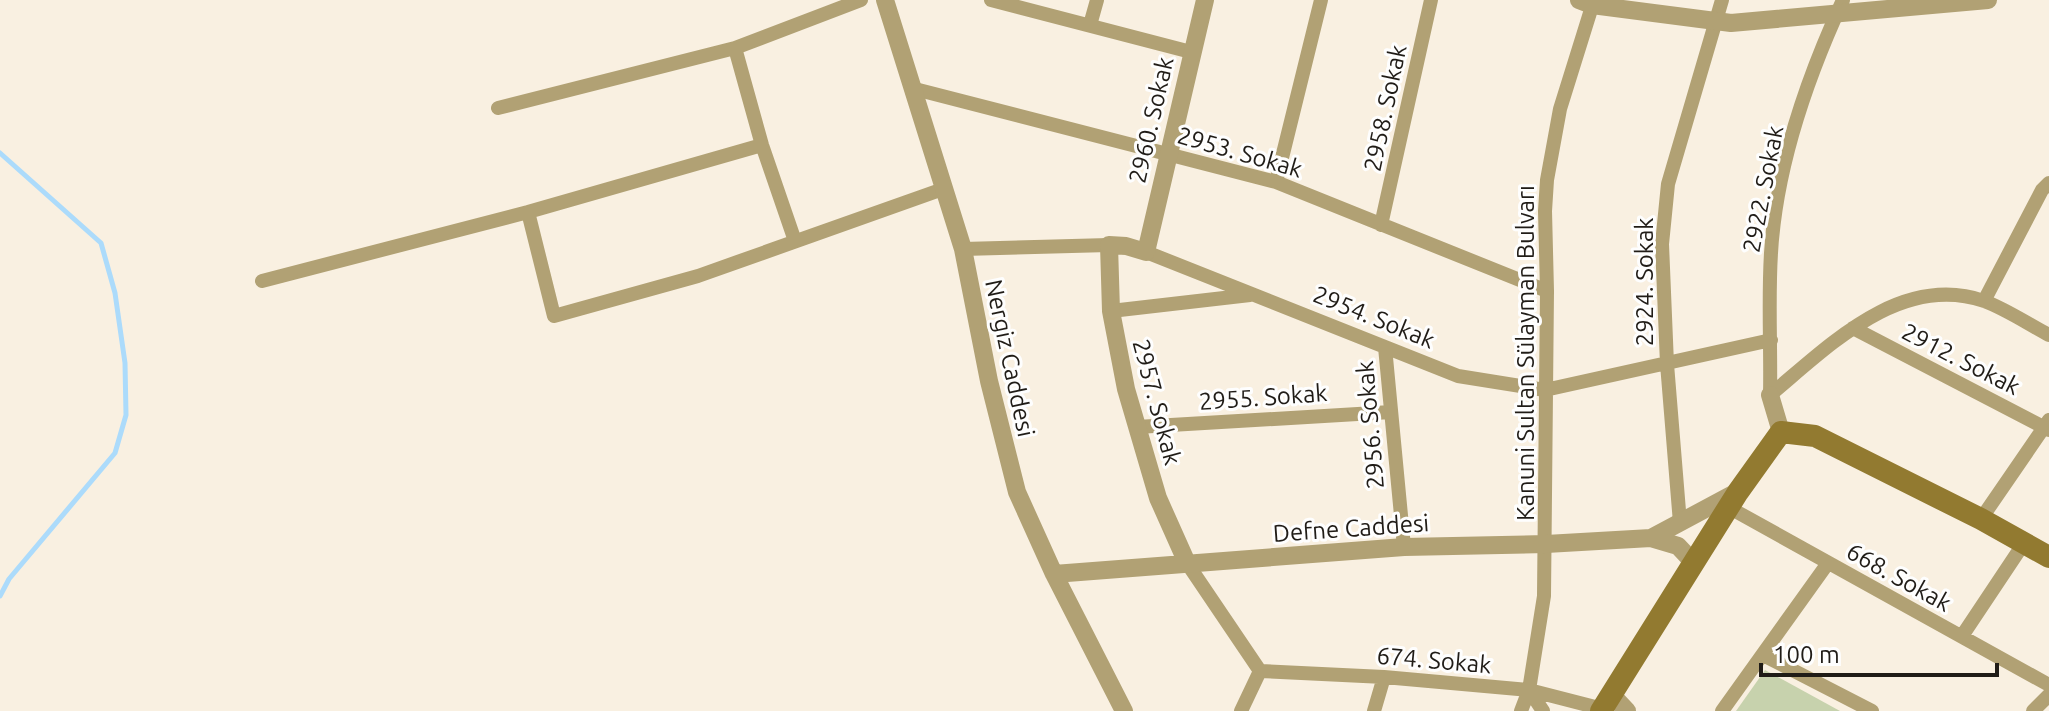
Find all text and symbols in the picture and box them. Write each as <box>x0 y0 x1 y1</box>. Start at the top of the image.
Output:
street label: 2958. Sokak <box>1358 42 1412 174</box>
street label: 2960. Sokak <box>1123 54 1179 186</box>
street label: 2953. Sokak <box>1174 121 1306 183</box>
street label: 2922. Sokak <box>1737 123 1789 255</box>
street label: Kanuni Sultan Sülayman Bulvarı <box>1512 185 1539 521</box>
street label: 2924. Sokak <box>1631 218 1658 346</box>
street label: Nergiz Caddesi <box>980 277 1040 439</box>
street label: 2954. Sokak <box>1309 280 1439 354</box>
street label: 2912. Sokak <box>1898 318 2024 400</box>
street label: 2957. Sokak <box>1127 336 1187 468</box>
street label: 2956. Sokak <box>1351 360 1389 490</box>
street label: 2955. Sokak <box>1198 379 1328 415</box>
street label: Defne Caddesi <box>1272 509 1430 547</box>
street label: 668. Sokak <box>1842 537 1956 617</box>
scale bar <box>1761 627 1997 677</box>
text: 100 m <box>1773 641 1840 668</box>
street label: 674. Sokak <box>1375 642 1493 678</box>

